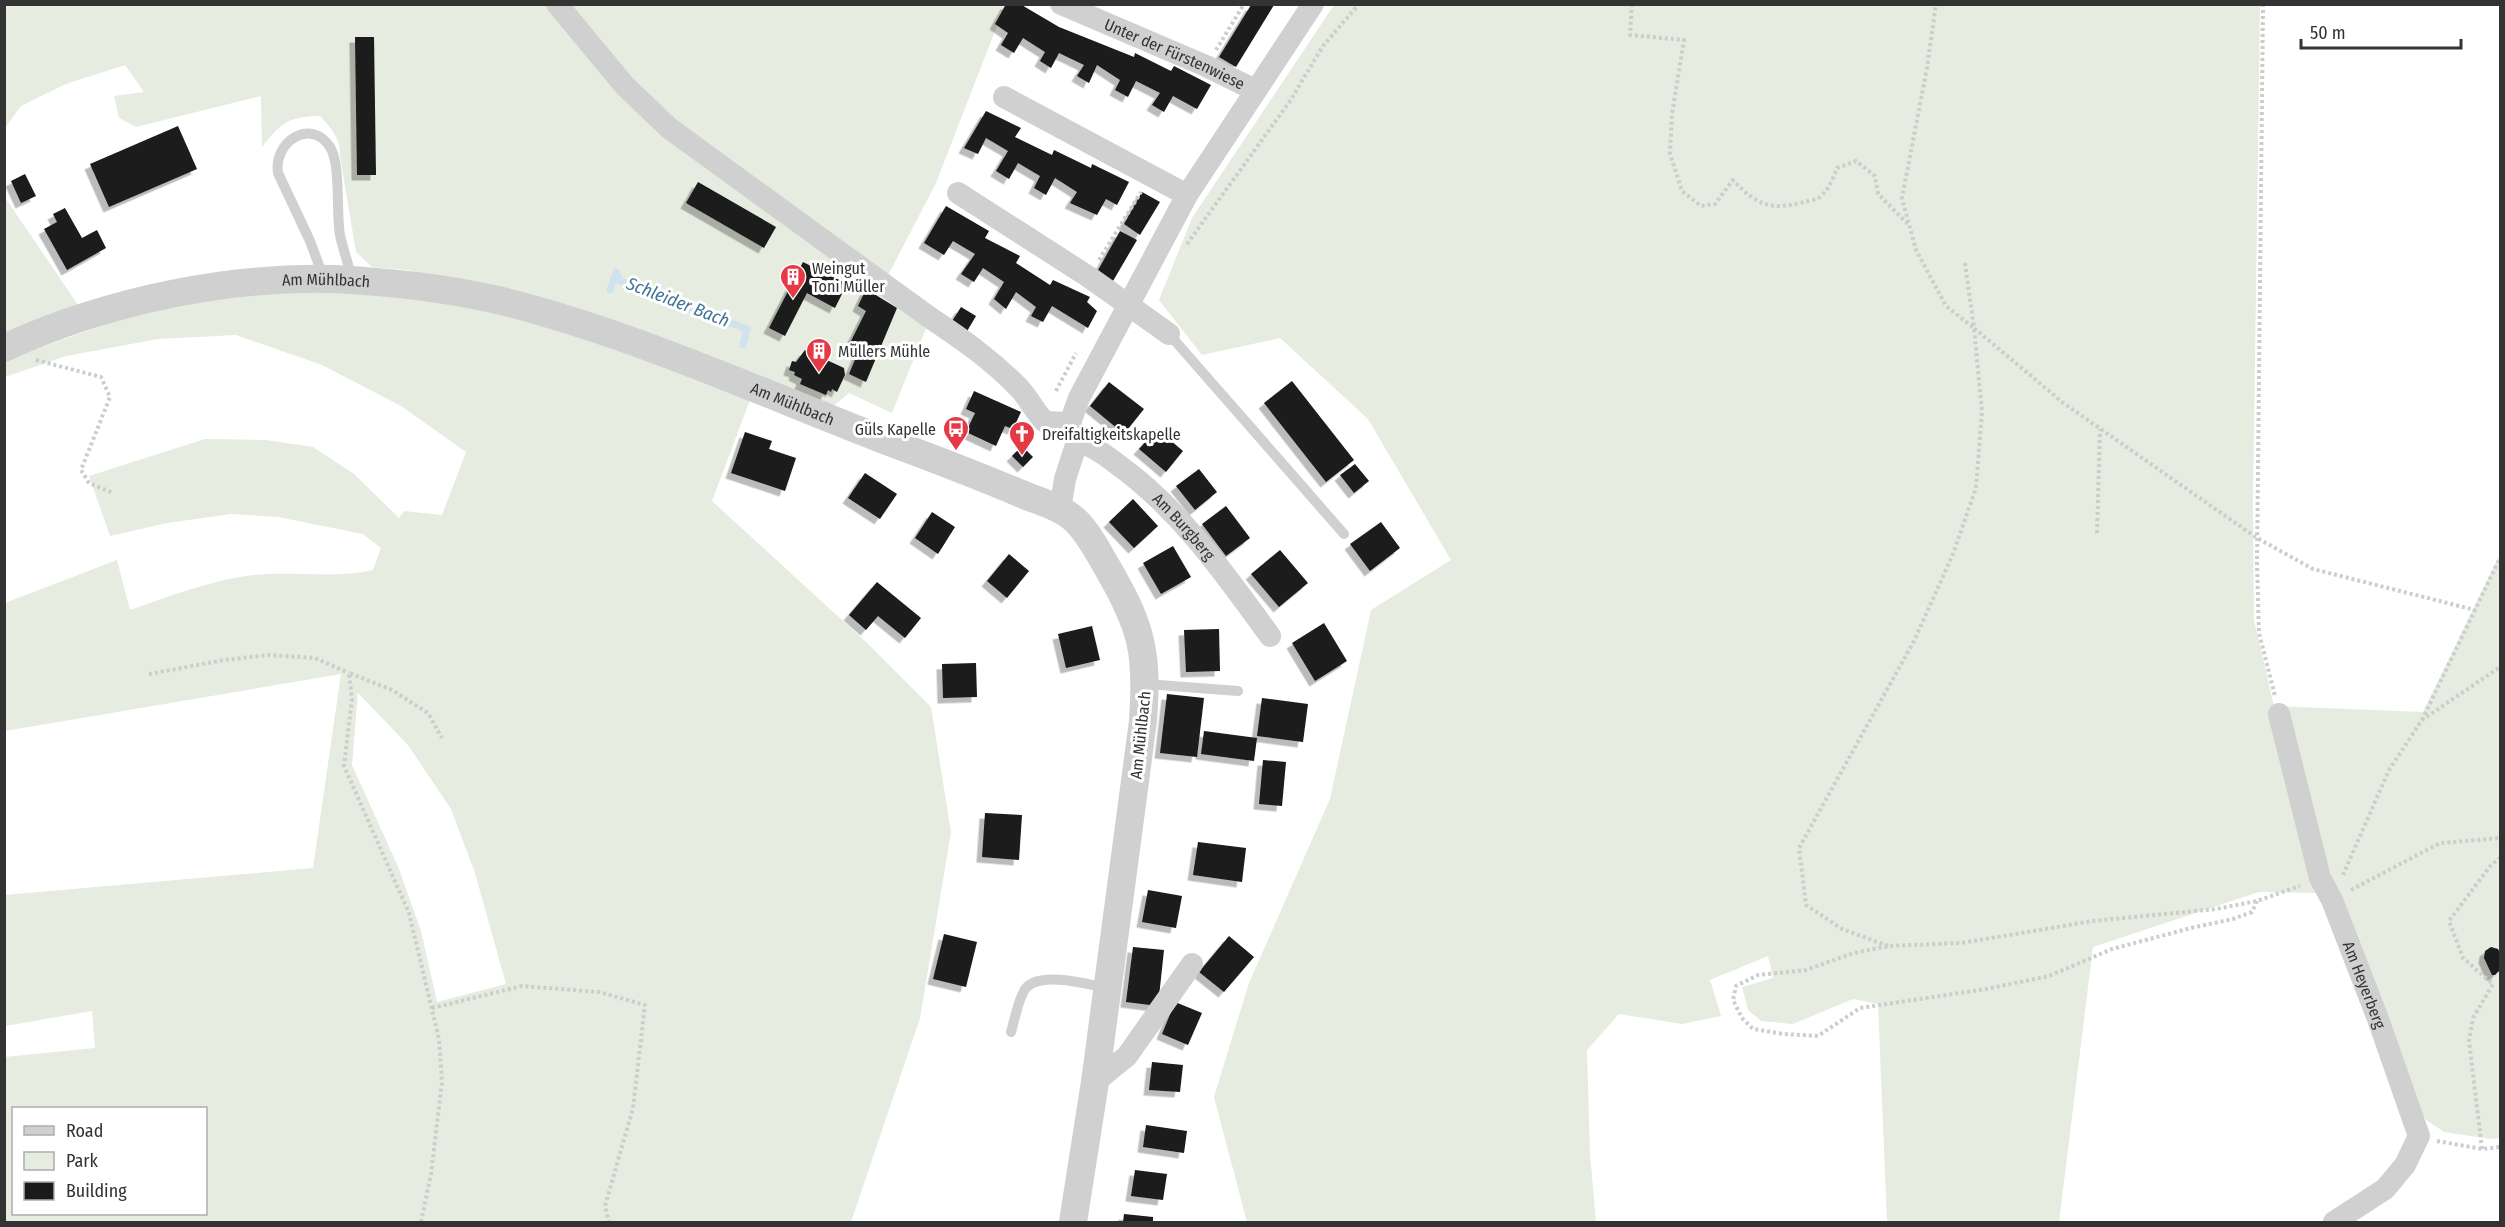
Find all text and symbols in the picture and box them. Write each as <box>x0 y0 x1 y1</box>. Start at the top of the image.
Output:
scale bar <box>2301 12 2462 50</box>
street label: Unter der Fürstenwiese <box>1101 15 1248 94</box>
text: 50 m <box>2310 22 2346 44</box>
place label: Weingut Toni Müller <box>812 259 885 296</box>
building icon: Weingut Toni Müller <box>778 262 808 300</box>
street label: Am Mühlbach <box>282 270 371 291</box>
water label: Schleider Bach <box>623 272 733 332</box>
building icon: Müllers Mühle <box>804 336 834 374</box>
place label: Müllers Mühle <box>838 342 930 361</box>
street label: Am Mühlbach <box>748 379 837 429</box>
bus stop icon: Güls Kapelle <box>941 414 971 452</box>
church icon: Dreifaltigkeitskapelle <box>1007 419 1037 457</box>
place label: Güls Kapelle <box>855 420 936 439</box>
place label: Dreifaltigkeitskapelle <box>1042 425 1181 444</box>
street label: Am Burgberg <box>1149 489 1219 564</box>
street label: Am Mühlbach <box>1126 690 1155 780</box>
street label: Am Heyerberg <box>2339 939 2390 1032</box>
legend <box>12 1107 207 1215</box>
text: Road <box>66 1120 103 1142</box>
text: Park <box>66 1150 99 1172</box>
text: Building <box>66 1180 127 1202</box>

